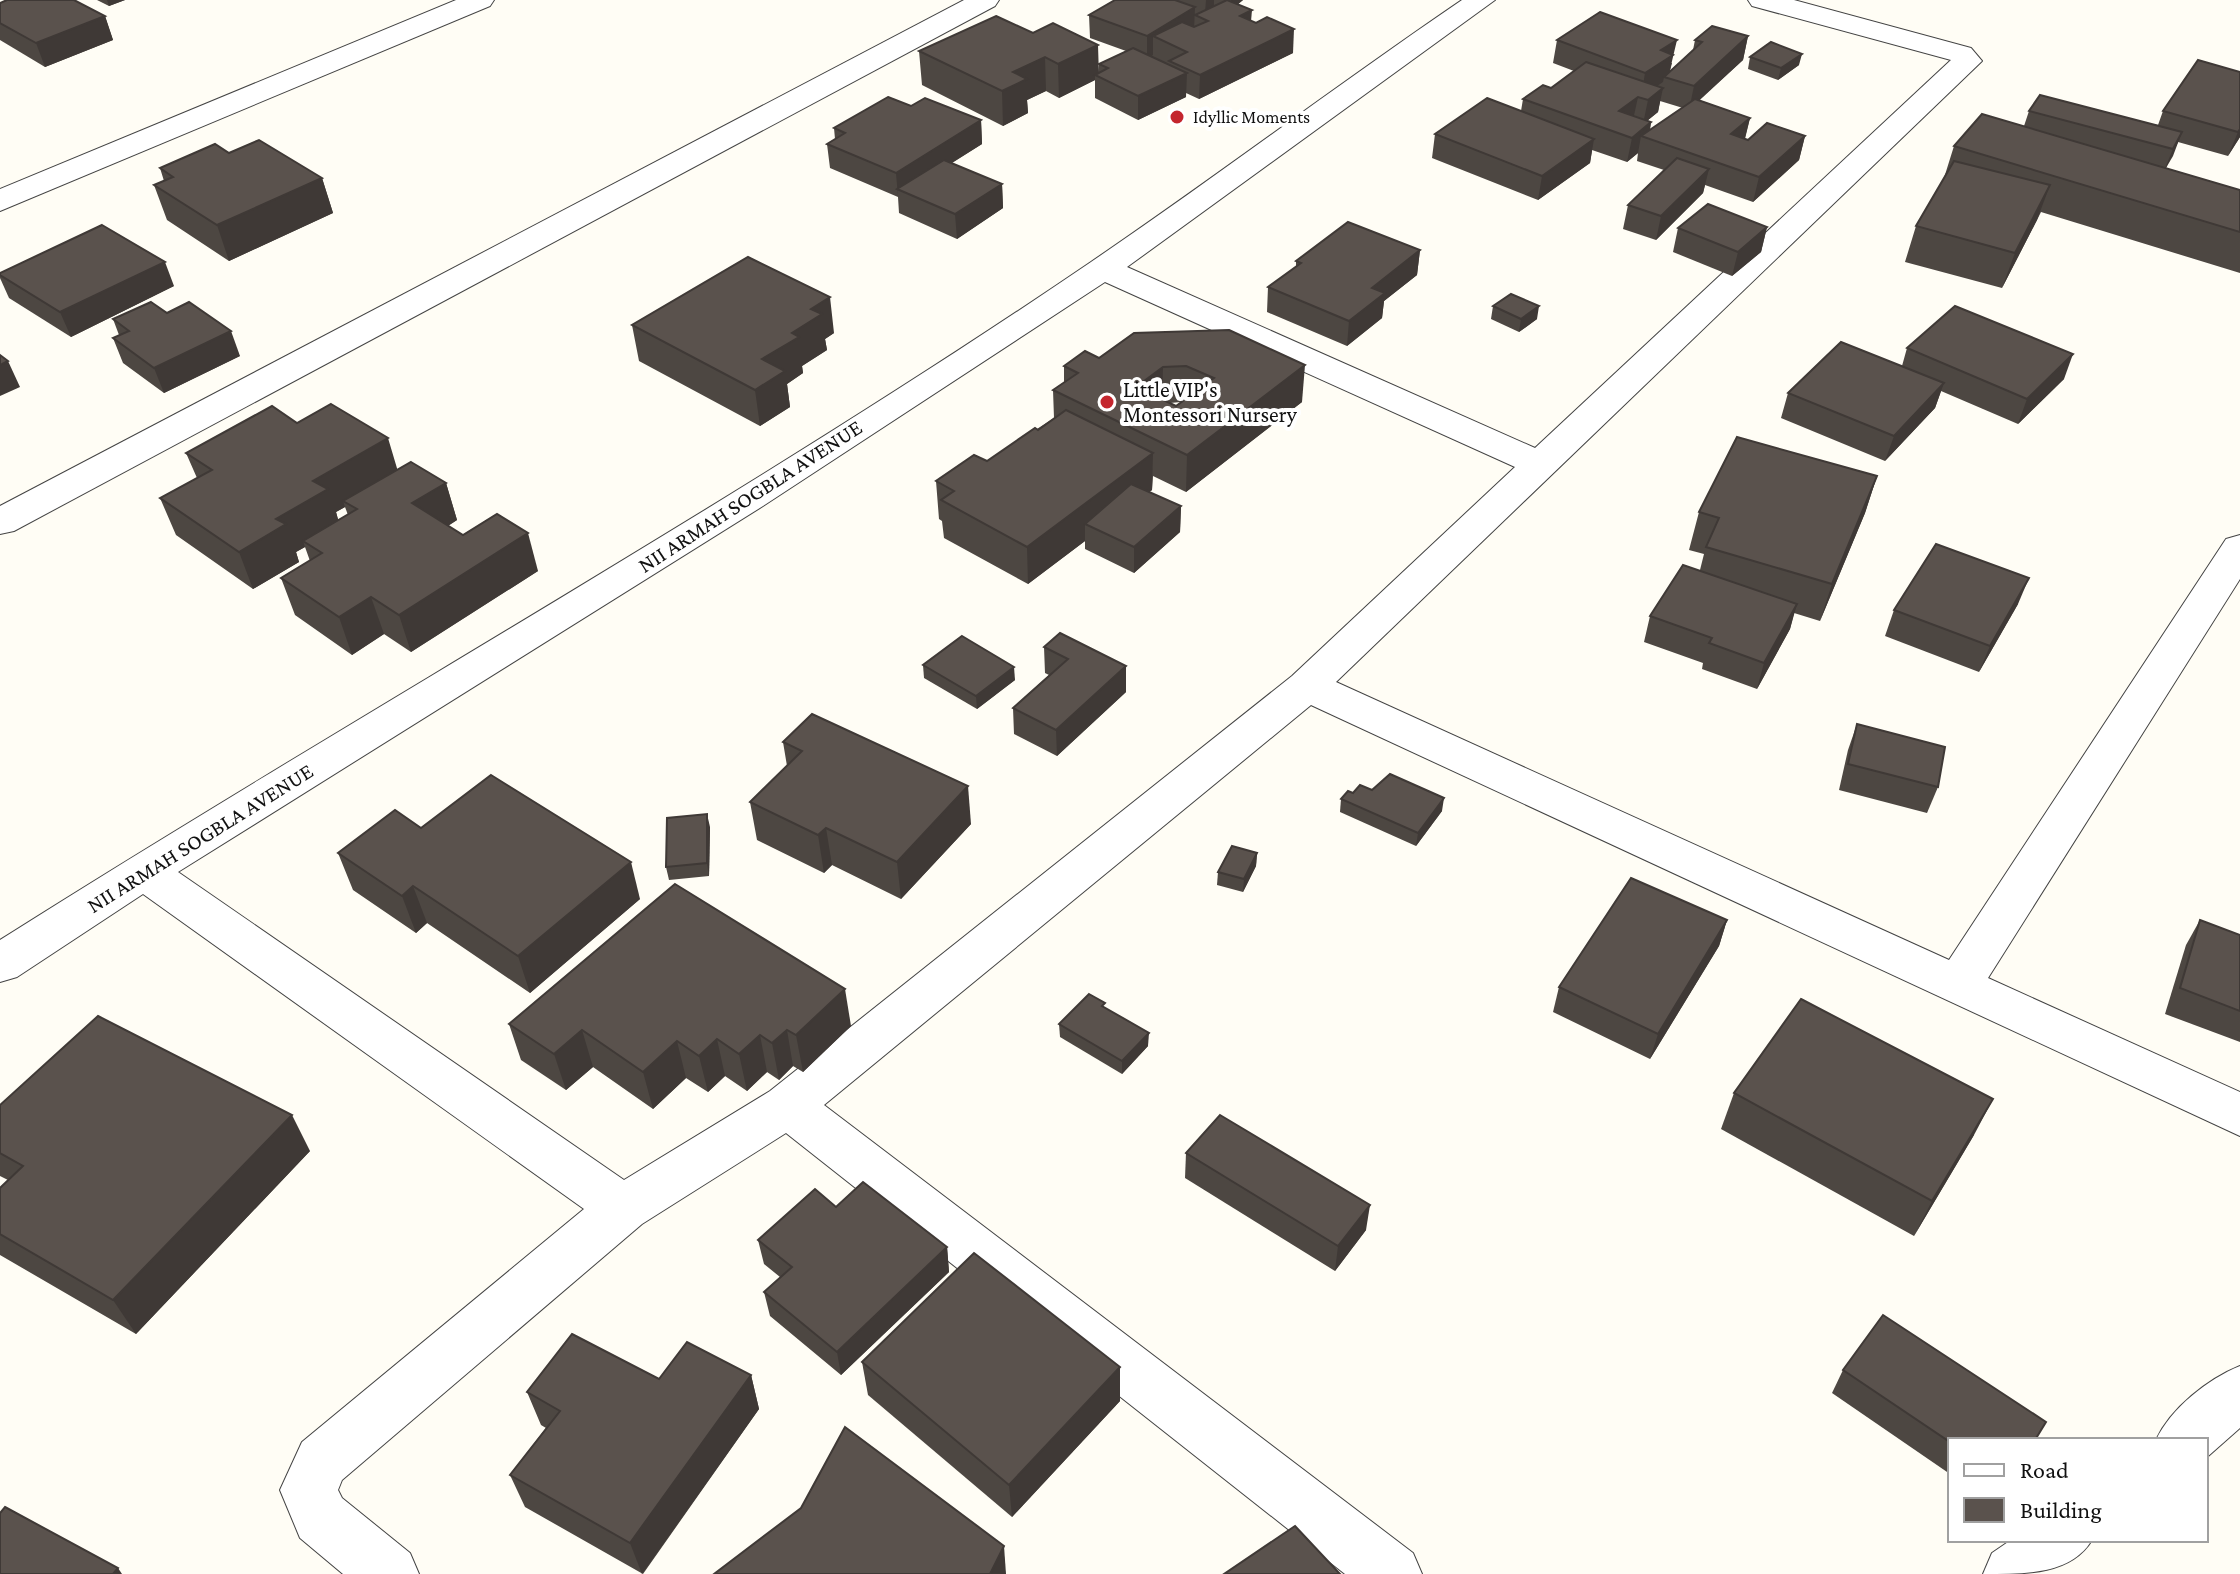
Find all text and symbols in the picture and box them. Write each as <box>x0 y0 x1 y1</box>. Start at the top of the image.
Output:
place label: Idyllic Moments <box>1193 107 1310 127</box>
marker: Idyllic Moments <box>1168 108 1186 126</box>
place label: Little VIP's Montessori Nursery <box>1123 377 1298 427</box>
marker: Little VIP's Montessori Nursery <box>1098 393 1116 411</box>
street label: NII ARMAH SOGBLA AVENUE <box>633 414 867 578</box>
street label: NII ARMAH SOGBLA AVENUE <box>82 758 318 918</box>
legend <box>1948 1438 2208 1542</box>
text: Road <box>2020 1456 2069 1483</box>
text: Building <box>2020 1496 2102 1523</box>

